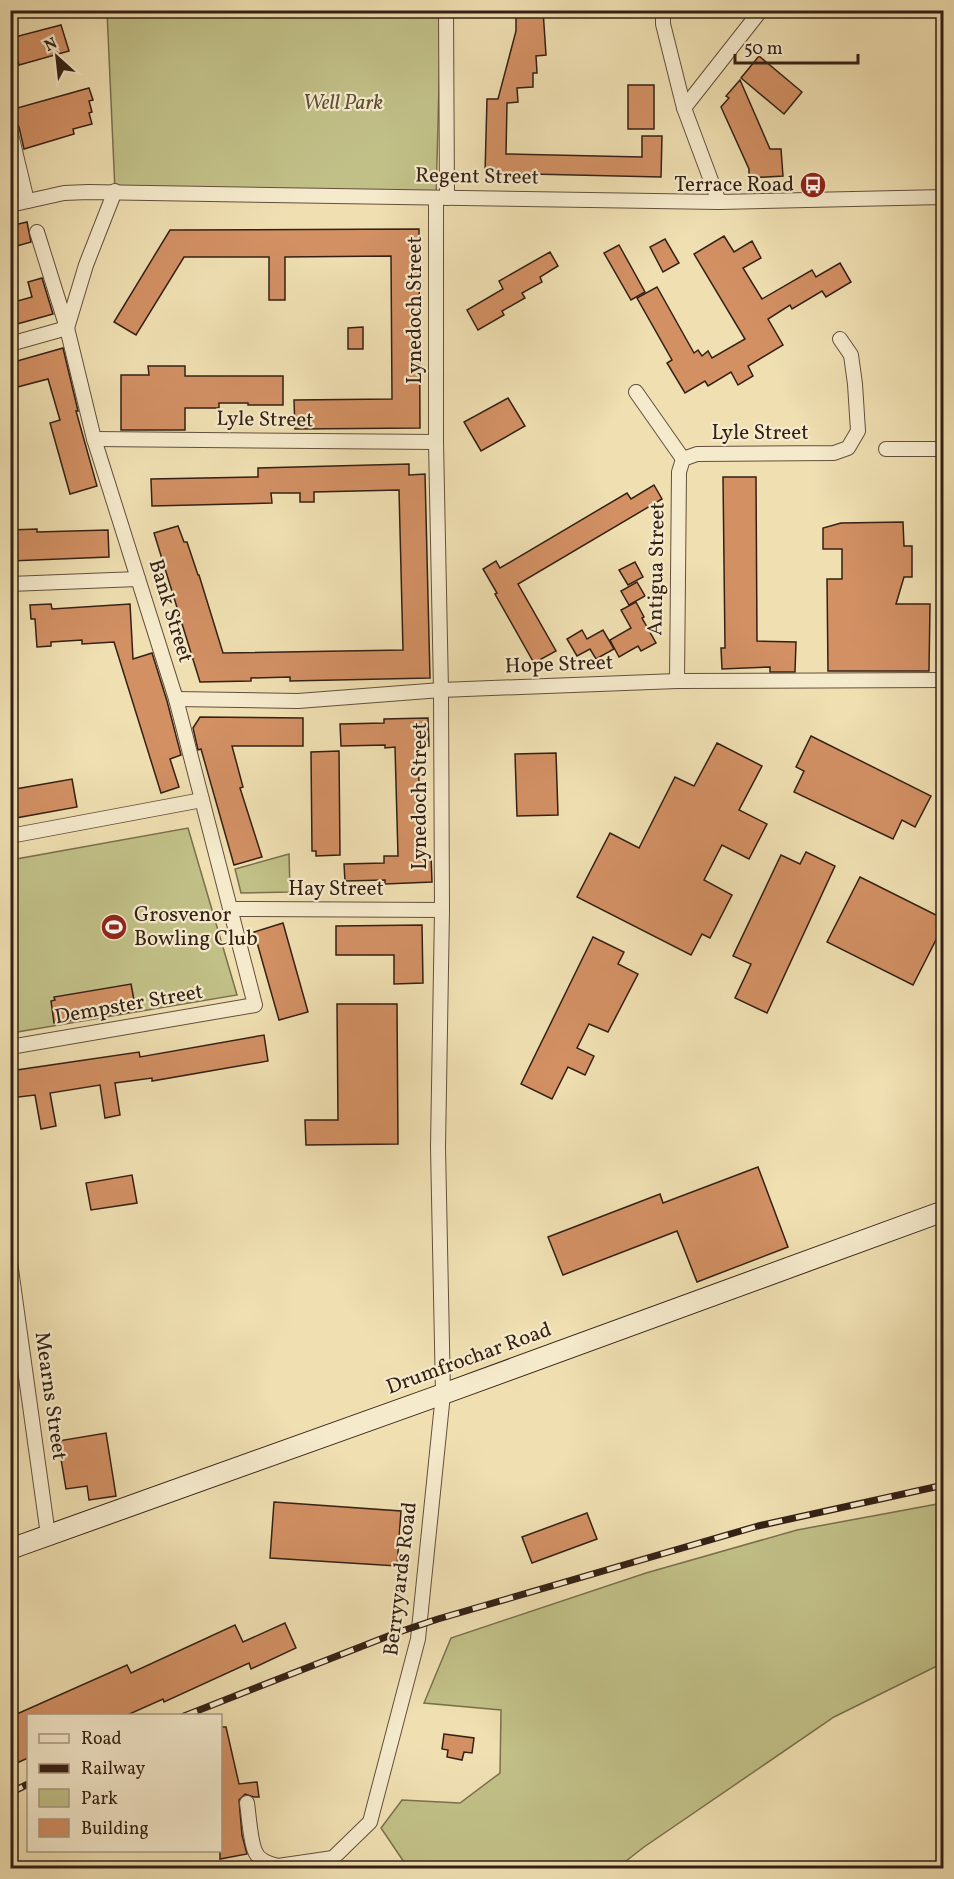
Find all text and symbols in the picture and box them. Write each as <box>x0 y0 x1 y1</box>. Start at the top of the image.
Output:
north arrow <box>27 27 87 87</box>
scale bar <box>735 27 858 65</box>
text: N <box>41 33 62 58</box>
text: 50 m <box>744 37 783 62</box>
park label: Well Park <box>303 89 383 118</box>
street label: Regent Street <box>415 161 539 193</box>
bus stop icon: Terrace Road <box>798 170 828 200</box>
place label: Terrace Road <box>674 171 794 200</box>
street label: Lynedoch Street <box>401 236 430 384</box>
street label: Lyle Street <box>216 405 314 435</box>
street label: Lyle Street <box>711 419 809 448</box>
street label: Antigua Street <box>641 502 673 636</box>
street label: Bank Street <box>141 556 199 666</box>
street label: Hope Street <box>504 649 614 681</box>
street label: Lynedoch Street <box>406 722 435 870</box>
street label: Hay Street <box>288 875 384 904</box>
place label: Grosvenor Bowling Club <box>134 901 258 954</box>
sports icon: Grosvenor Bowling Club <box>99 912 129 942</box>
street label: Dempster Street <box>53 978 205 1032</box>
street label: Drumfrochar Road <box>382 1316 556 1402</box>
street label: Mearns Street <box>27 1330 73 1462</box>
street label: Berryyards Road <box>377 1500 425 1658</box>
legend <box>27 1714 222 1852</box>
text: Road <box>81 1727 122 1752</box>
text: Railway <box>81 1757 145 1782</box>
text: Park <box>81 1787 118 1812</box>
text: Building <box>81 1817 149 1842</box>

